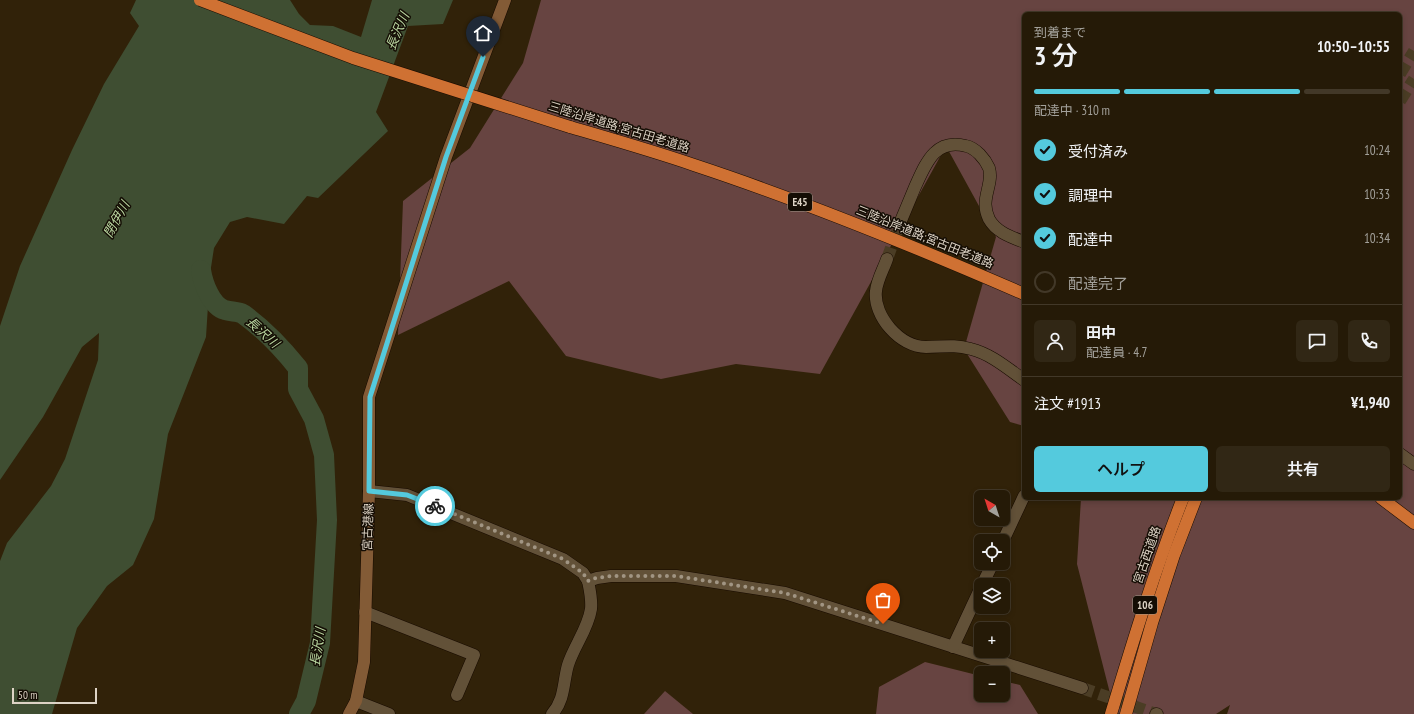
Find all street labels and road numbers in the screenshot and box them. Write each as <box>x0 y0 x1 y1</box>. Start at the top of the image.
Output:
street label: 三陸沿岸道路;宮古田老道路 <box>547 98 691 155</box>
road number: E45 <box>788 193 812 211</box>
street label: 三陸沿岸道路;宮古田老道路 <box>854 202 996 271</box>
street label: 宮古港線 <box>359 503 376 551</box>
street label: 宮古西道路 <box>1130 524 1163 586</box>
road number: 106 <box>1133 596 1157 614</box>

